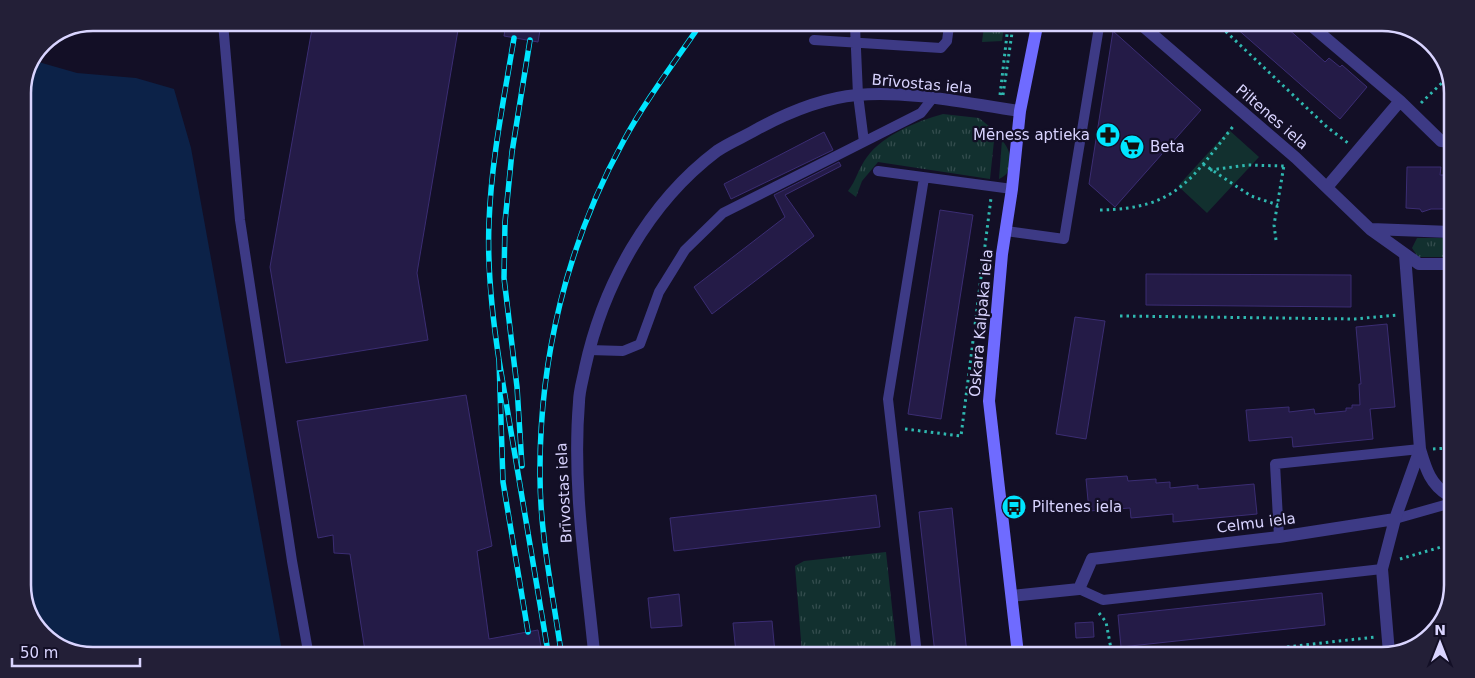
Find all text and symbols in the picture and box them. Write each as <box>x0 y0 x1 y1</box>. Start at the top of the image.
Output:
street label: Brīvostas iela <box>871 71 973 97</box>
street label: Piltenes iela <box>1232 81 1312 153</box>
pharmacy icon: Mēness aptieka <box>1095 122 1121 148</box>
place label: Mēness aptieka <box>973 126 1090 144</box>
supermarket icon: Beta <box>1119 134 1145 160</box>
place label: Beta <box>1150 138 1185 156</box>
street label: Oskara Kalpaka iela <box>966 248 996 398</box>
street label: Brīvostas iela <box>552 442 576 544</box>
bus stop icon: Piltenes iela <box>1001 494 1027 520</box>
place label: Piltenes iela <box>1032 498 1122 516</box>
street label: Celmu iela <box>1215 509 1297 537</box>
north arrow <box>1415 618 1465 668</box>
text: N <box>1434 622 1446 638</box>
scale bar <box>12 636 140 668</box>
text: 50 m <box>20 644 58 662</box>

